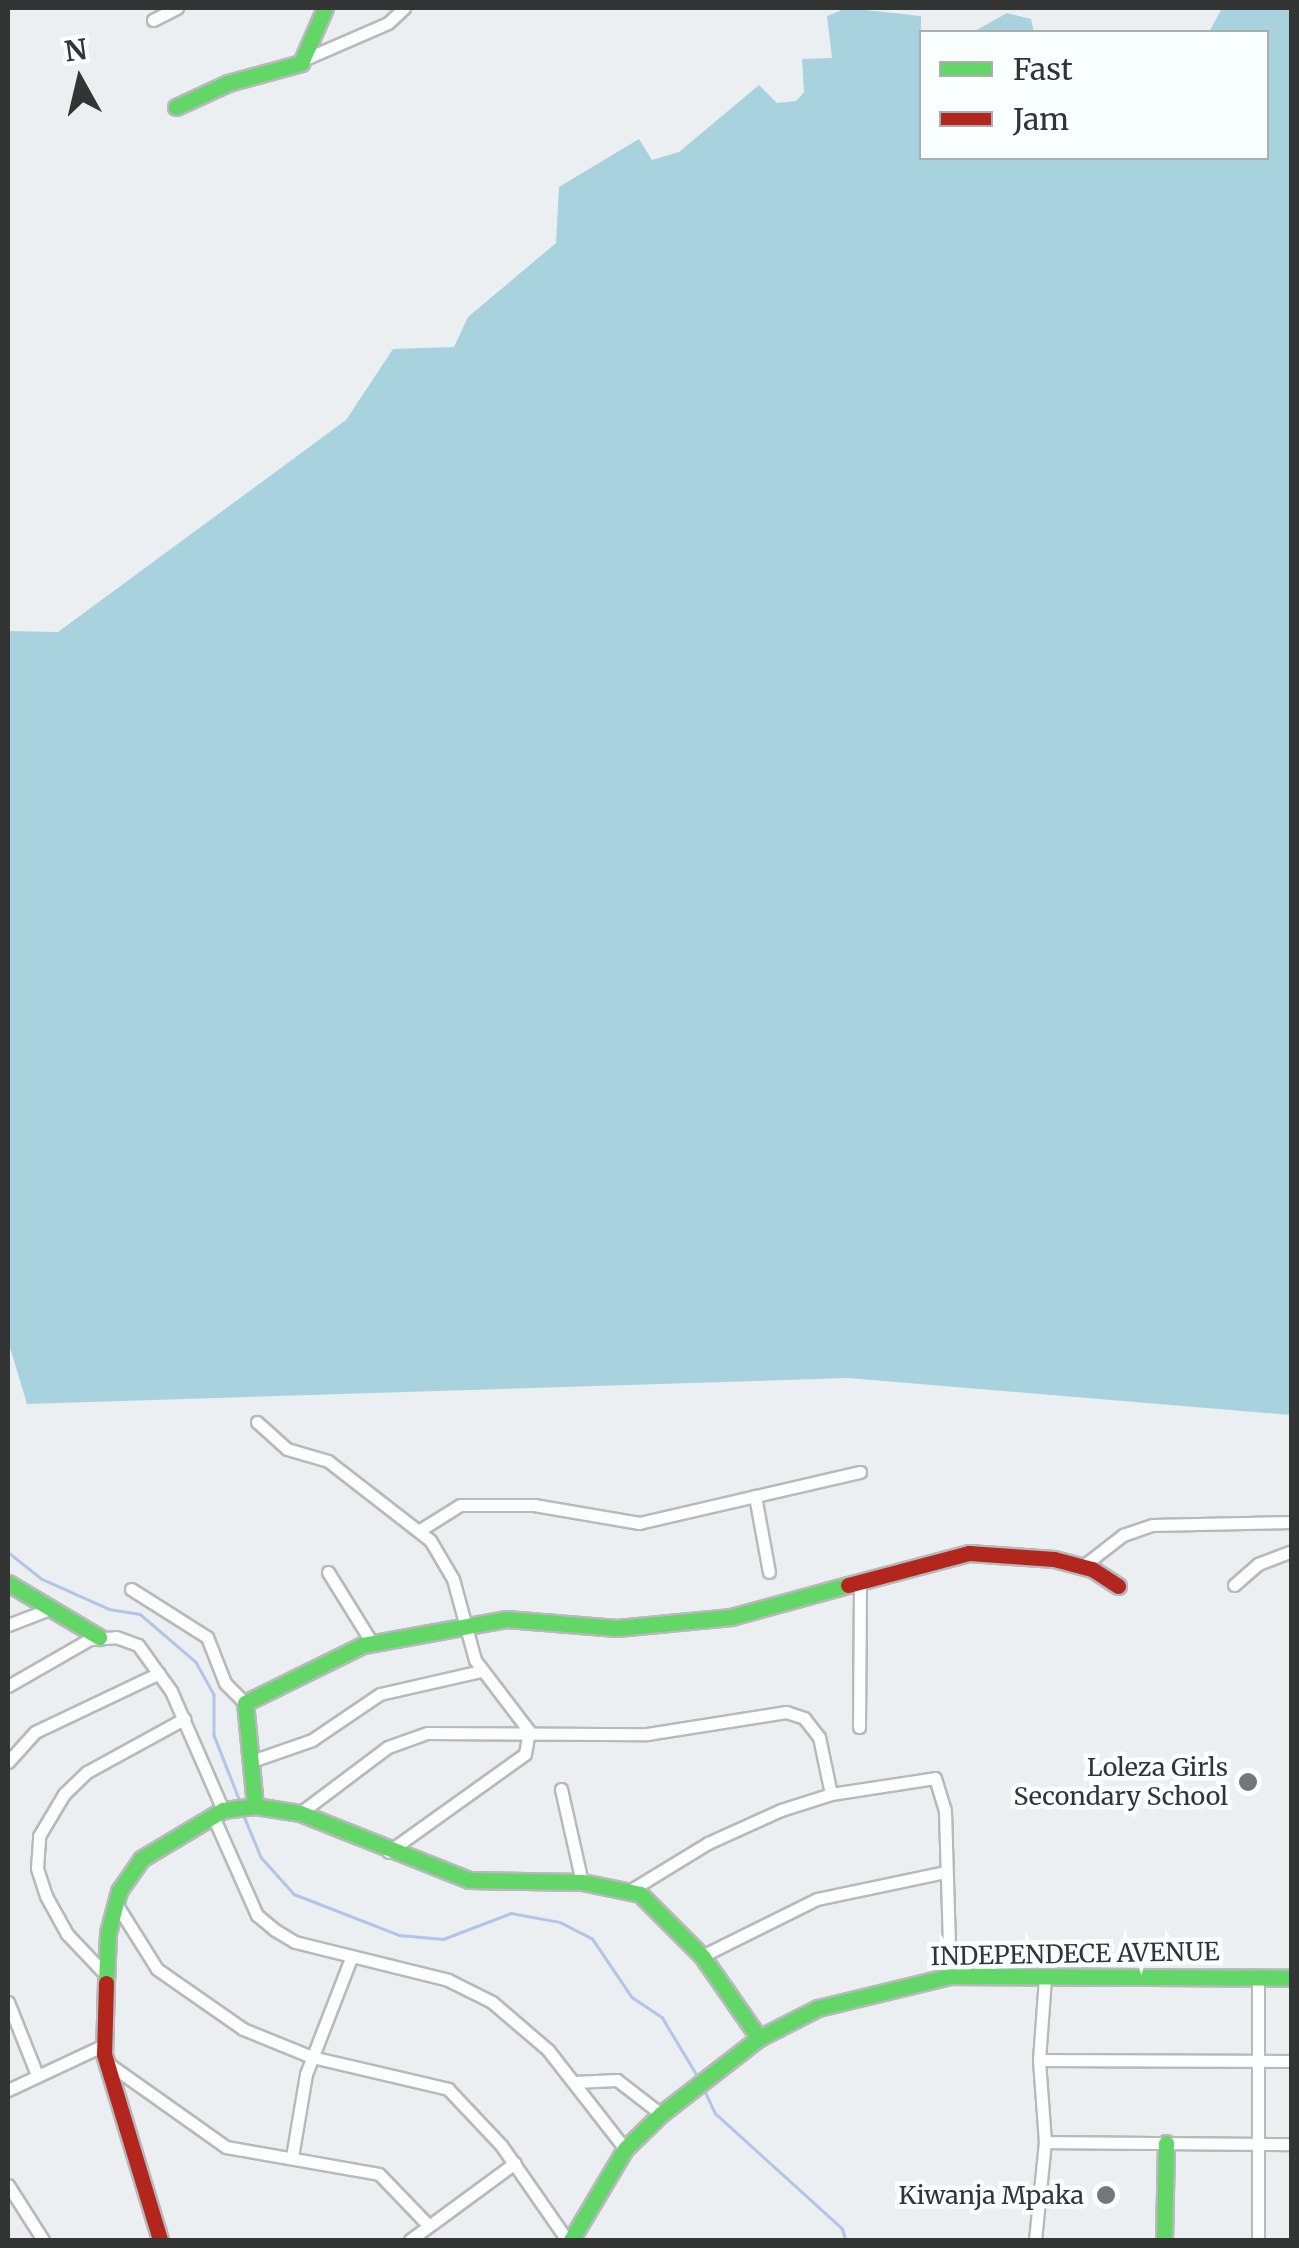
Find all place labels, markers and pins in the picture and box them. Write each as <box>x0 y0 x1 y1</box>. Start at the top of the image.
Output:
place label: Loleza Girls Secondary School <box>1014 1753 1228 1812</box>
marker: Loleza Girls Secondary School <box>1237 1771 1259 1793</box>
place label: Kiwanja Mpaka <box>898 2180 1084 2210</box>
marker: Kiwanja Mpaka <box>1093 2182 1119 2208</box>

